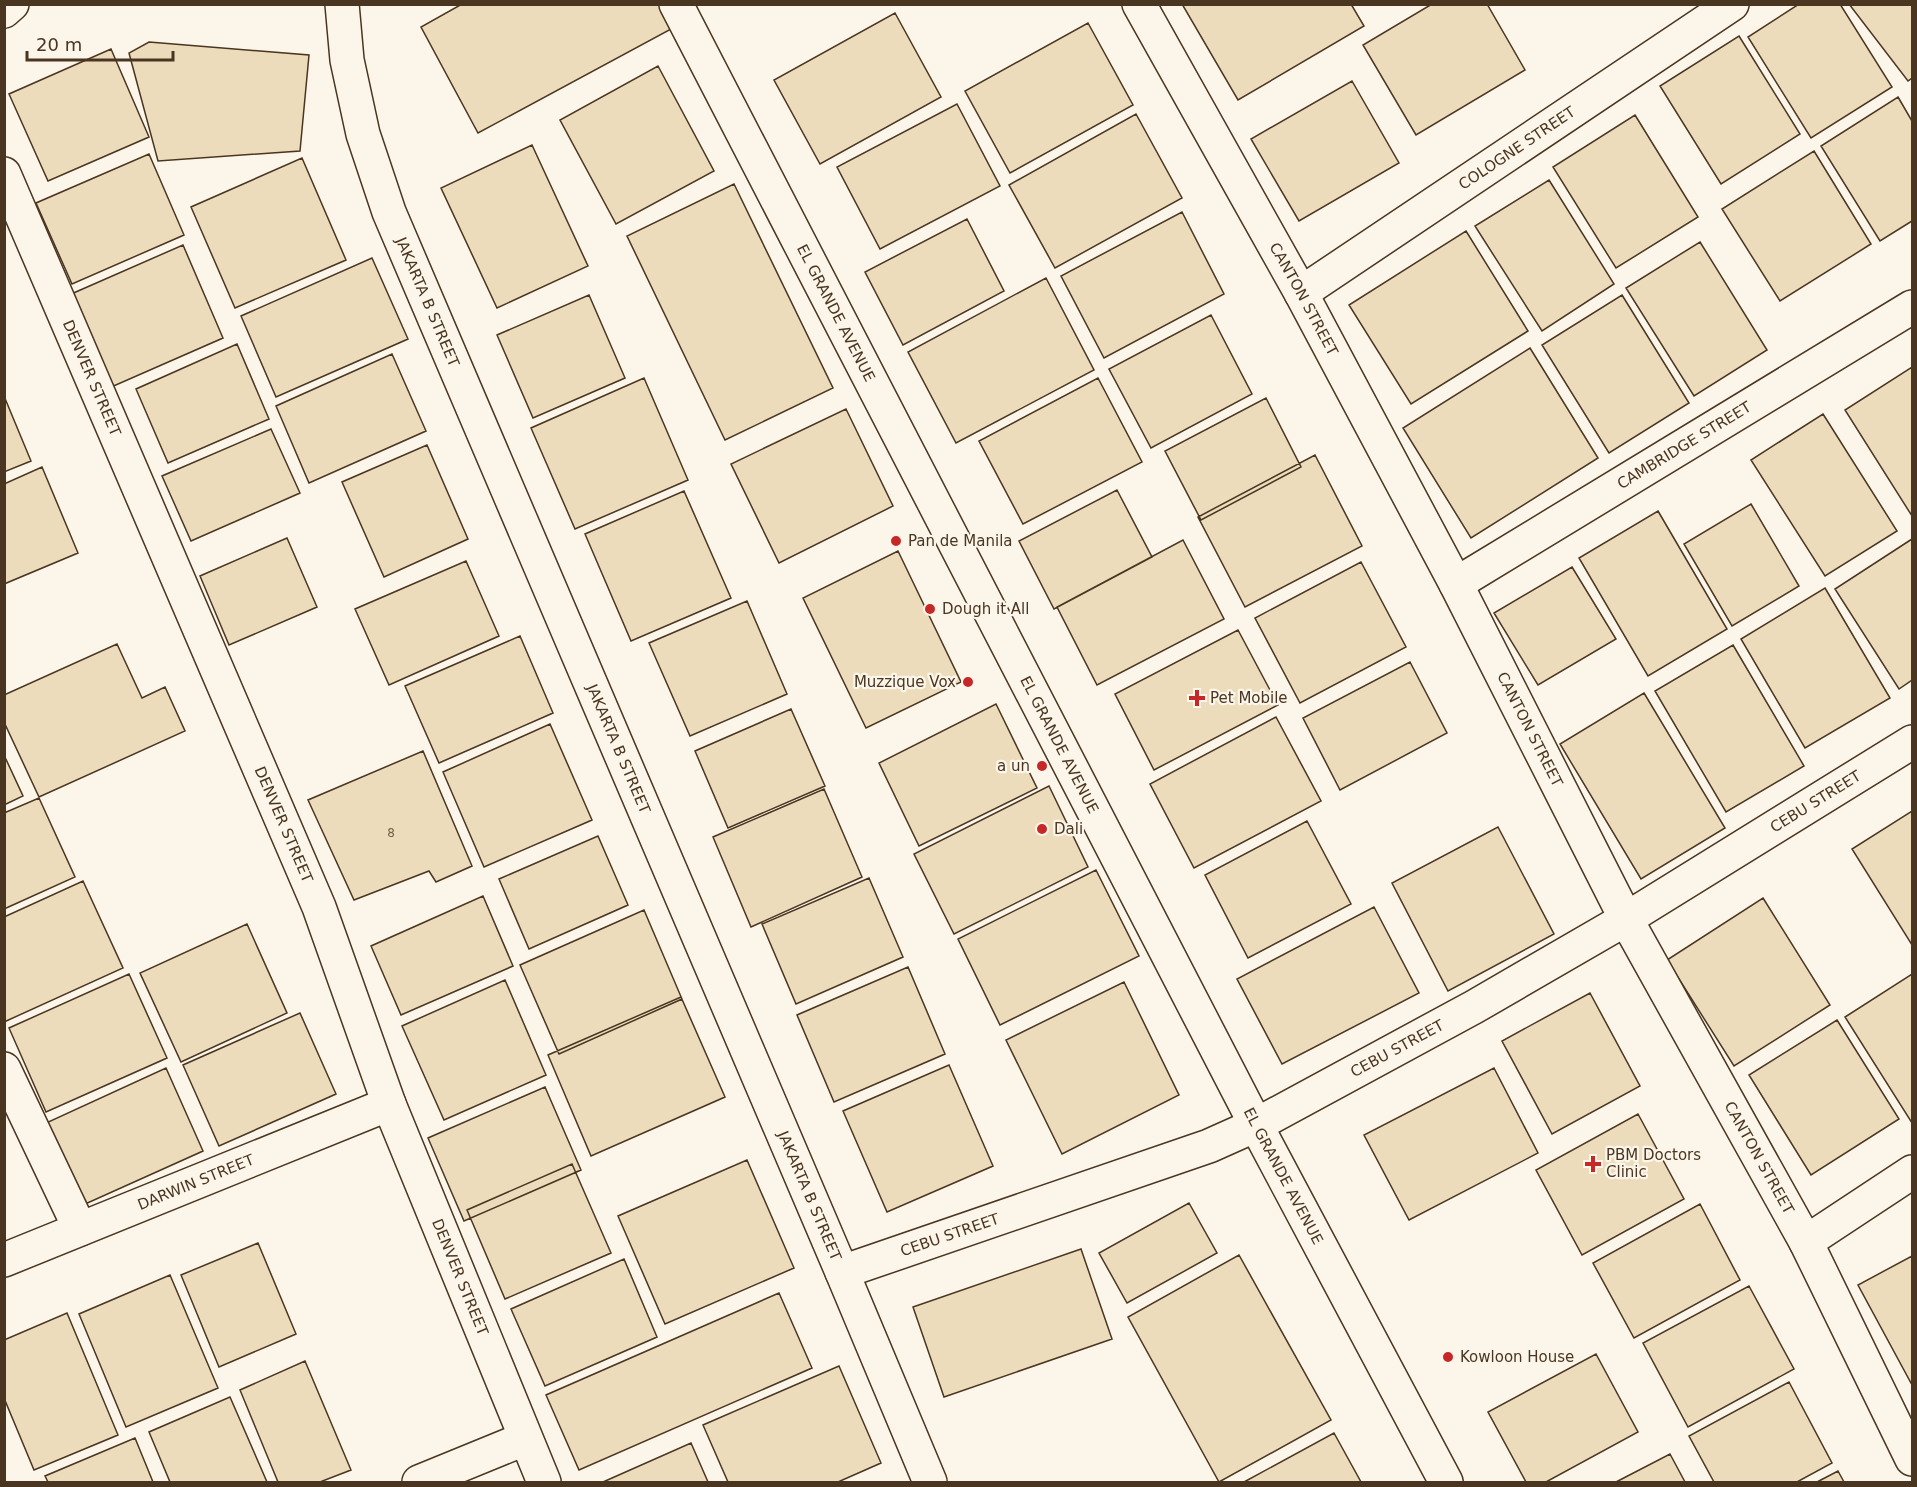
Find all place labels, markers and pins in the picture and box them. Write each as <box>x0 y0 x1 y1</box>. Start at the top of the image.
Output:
place label: Pan de Manila <box>908 532 1013 550</box>
marker: Pan de Manila <box>889 534 903 548</box>
place label: Dough it All <box>942 600 1029 618</box>
marker: Dough it All <box>923 602 937 616</box>
place label: Muzzique Vox <box>854 673 956 691</box>
marker: Muzzique Vox <box>961 675 975 689</box>
marker: Pet Mobile <box>1188 689 1206 707</box>
place label: Pet Mobile <box>1210 689 1288 707</box>
place label: a un <box>997 757 1030 775</box>
marker: a un <box>1035 759 1049 773</box>
place label: Dali <box>1054 820 1083 838</box>
marker: Dali <box>1035 822 1049 836</box>
place label: PBM Doctors Clinic <box>1606 1146 1701 1181</box>
marker: PBM Doctors Clinic <box>1584 1155 1602 1173</box>
place label: Kowloon House <box>1460 1348 1574 1366</box>
marker: Kowloon House <box>1441 1350 1455 1364</box>

